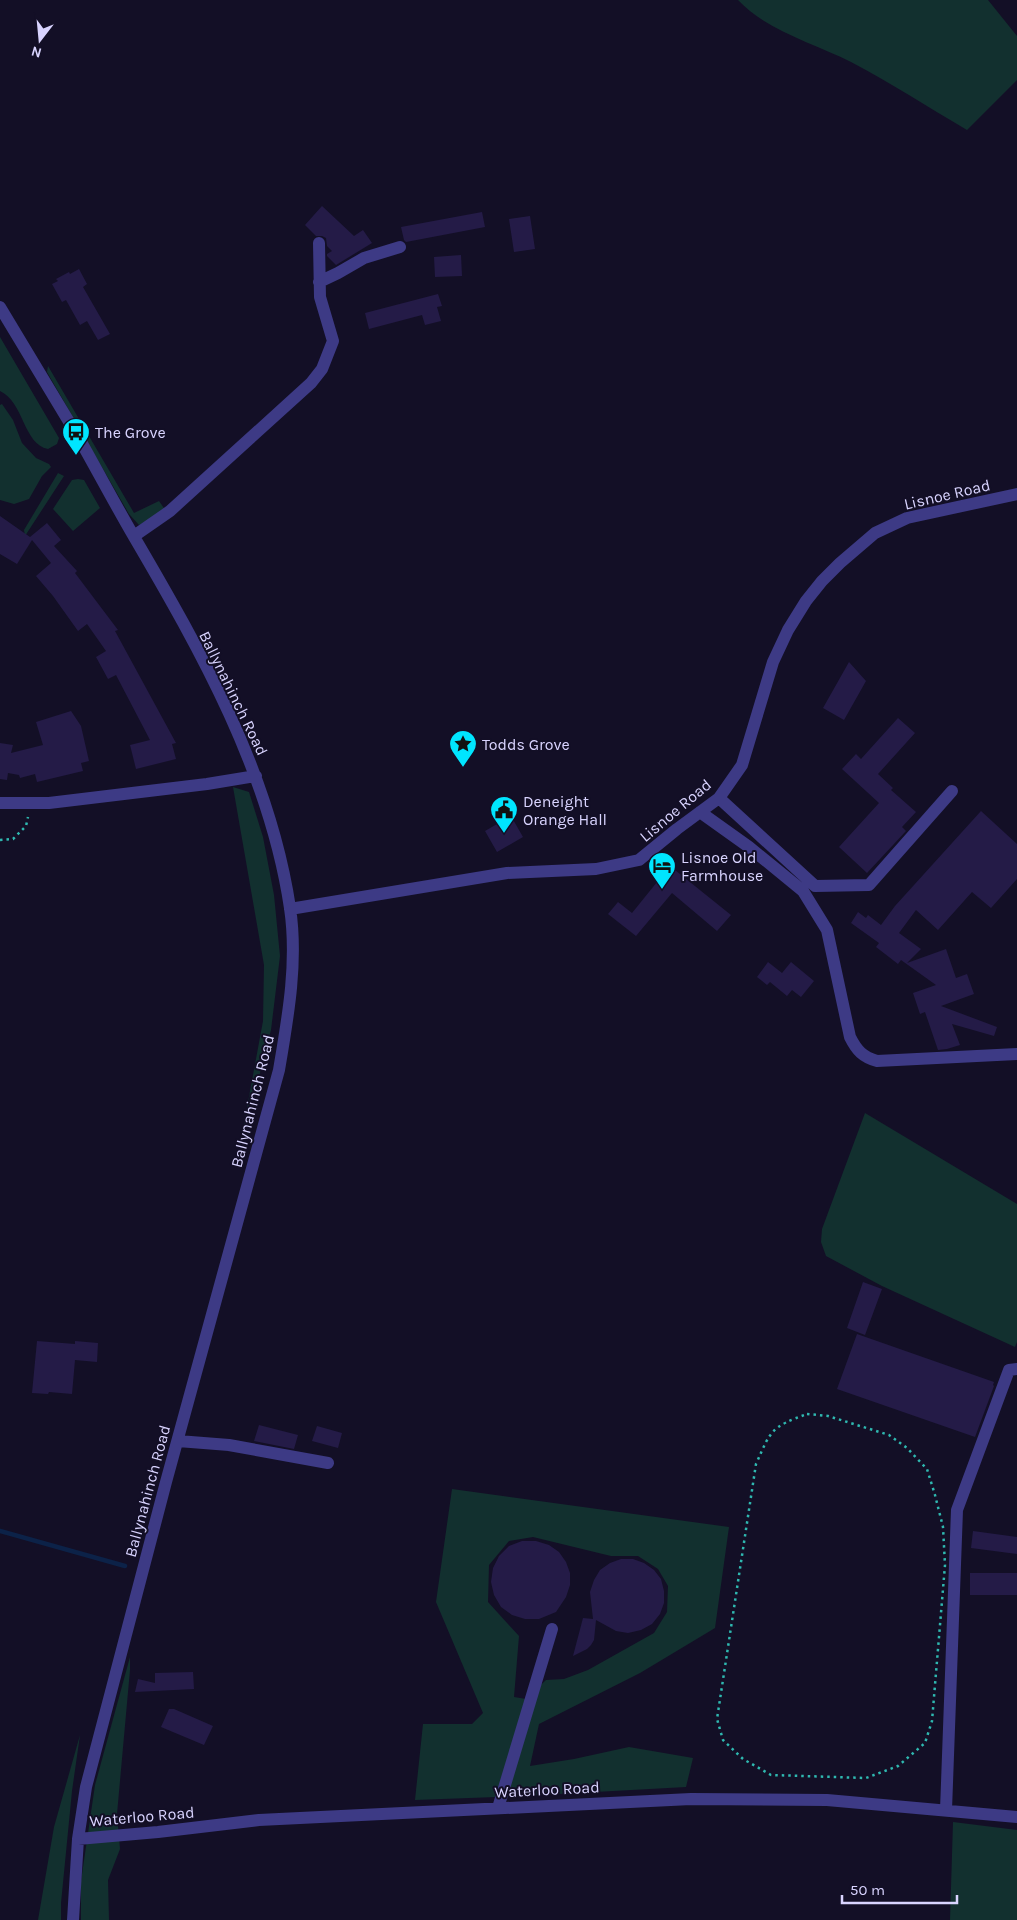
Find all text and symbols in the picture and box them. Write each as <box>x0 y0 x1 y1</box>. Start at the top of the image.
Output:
north arrow <box>15 15 65 65</box>
text: N <box>29 42 44 62</box>
bus stop icon: The Grove <box>61 417 91 456</box>
place label: The Grove <box>95 423 166 442</box>
street label: Lisnoe Road <box>902 475 992 514</box>
street label: Ballynahinch Road <box>195 628 272 759</box>
place icon: Todds Grove <box>448 729 478 768</box>
place label: Todds Grove <box>482 735 570 754</box>
street label: Lisnoe Road <box>636 775 715 846</box>
place label: Deneight Orange Hall <box>523 792 607 829</box>
public building icon: Deneight Orange Hall <box>489 795 519 834</box>
place label: Lisnoe Old Farmhouse <box>681 848 763 885</box>
hotel icon: Lisnoe Old Farmhouse <box>647 851 677 890</box>
street label: Ballynahinch Road <box>227 1033 278 1170</box>
street label: Ballynahinch Road <box>121 1423 174 1559</box>
street label: Waterloo Road <box>494 1777 600 1802</box>
street label: Waterloo Road <box>89 1802 195 1831</box>
scale bar <box>842 1872 957 1904</box>
text: 50 m <box>850 1881 885 1899</box>

